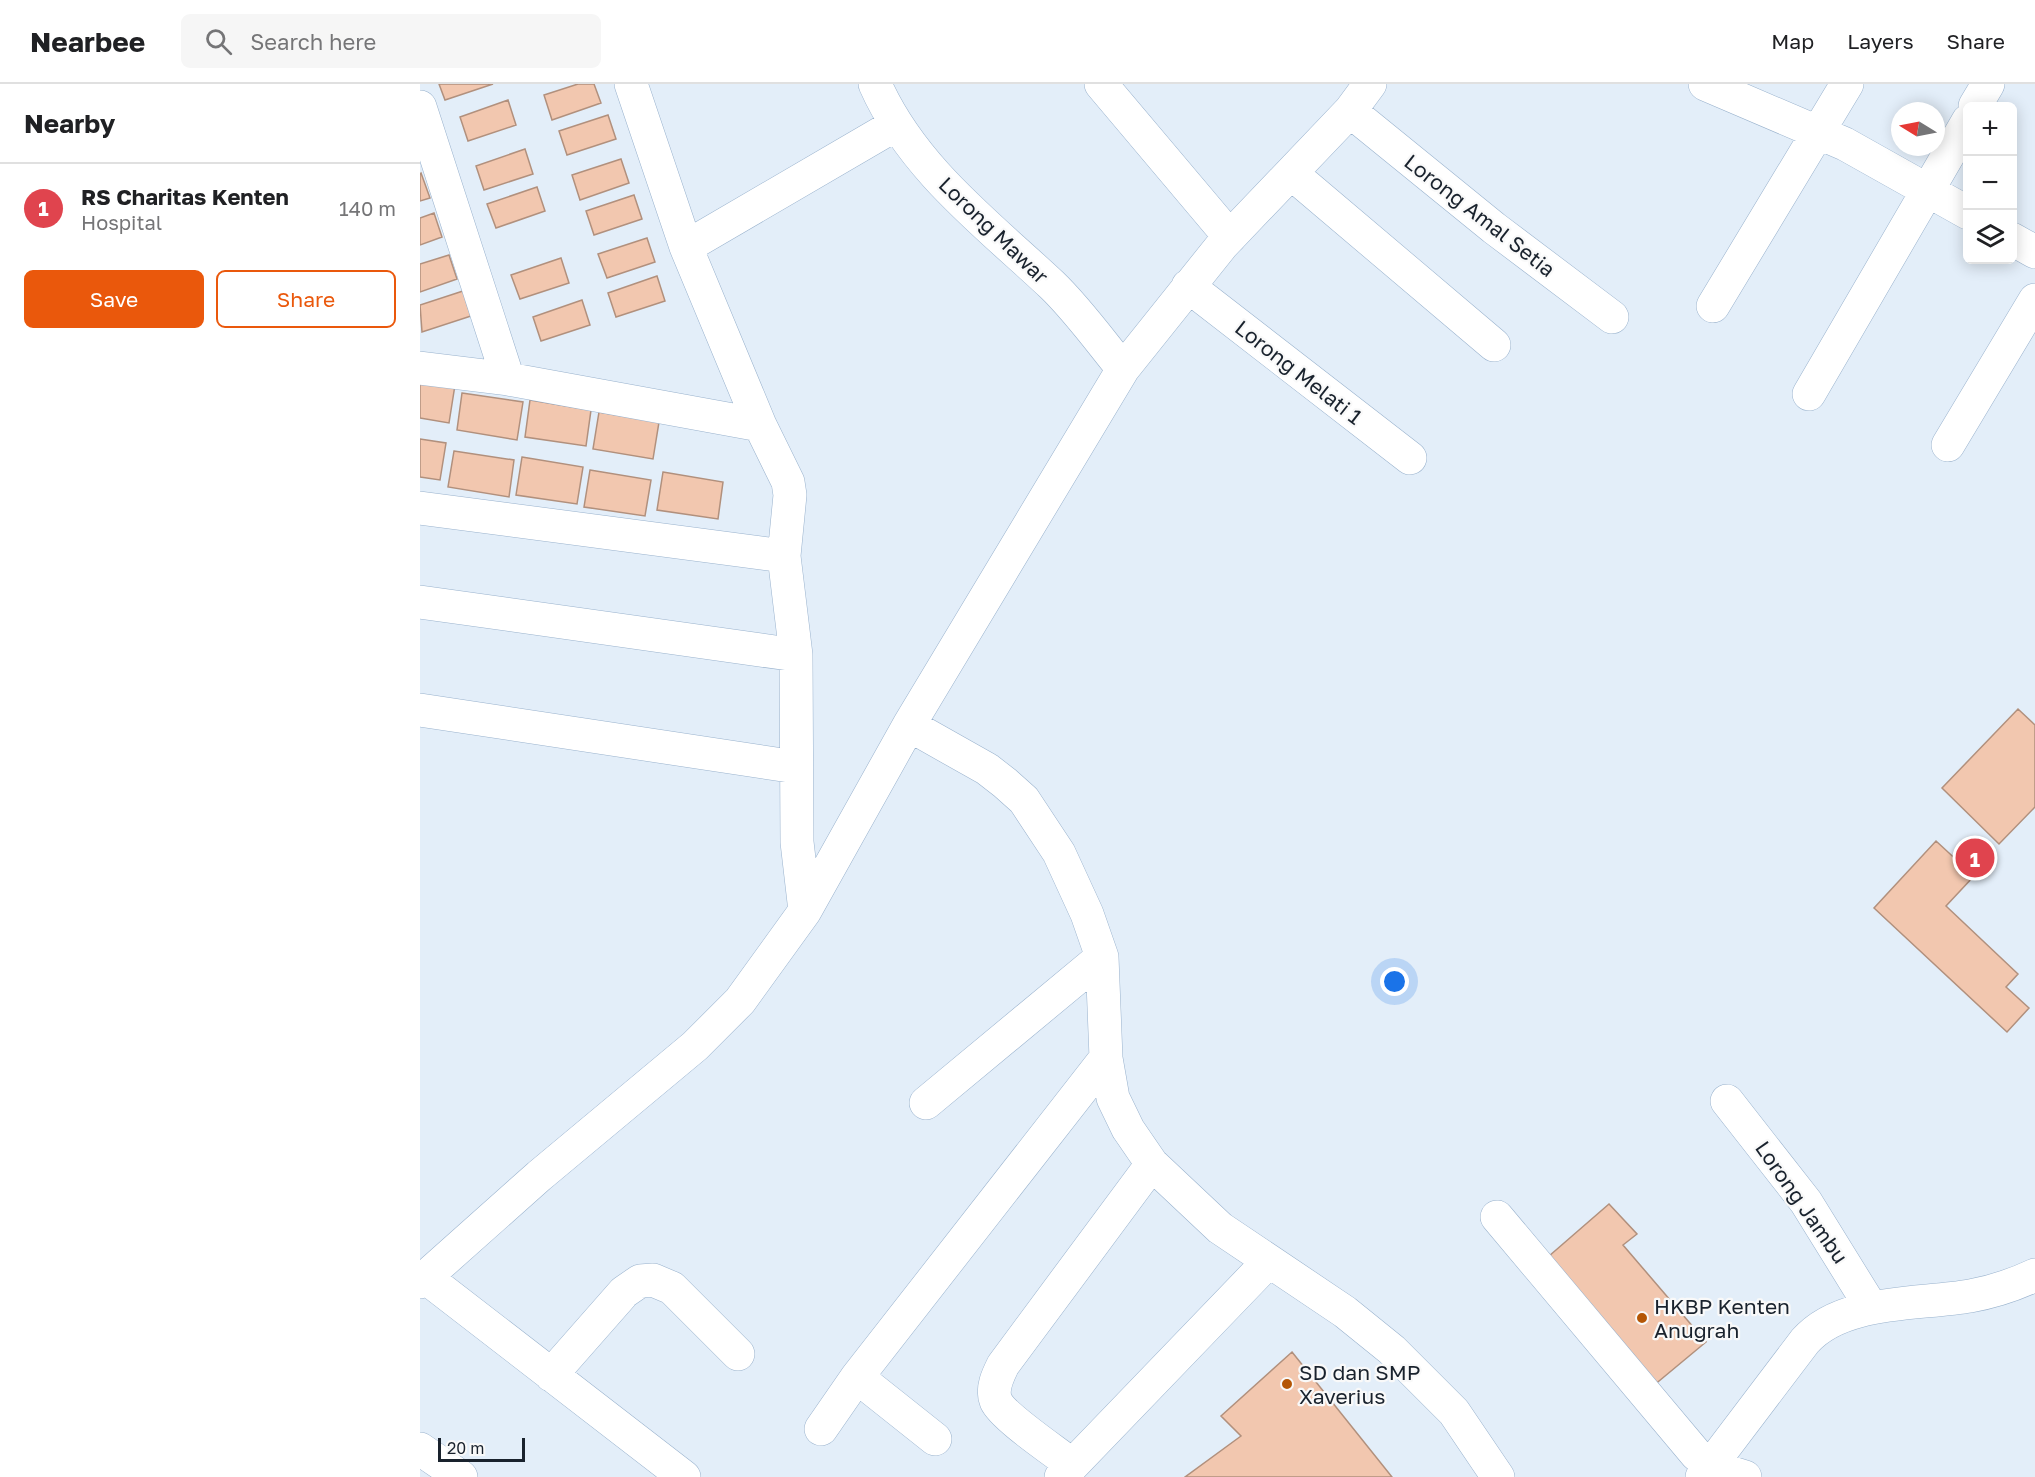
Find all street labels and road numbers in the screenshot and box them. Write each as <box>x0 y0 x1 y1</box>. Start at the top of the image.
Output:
street label: Lorong Amal Setia <box>1399 148 1561 282</box>
street label: Lorong Mawar <box>934 171 1054 289</box>
street label: Lorong Melati 1 <box>1230 314 1368 430</box>
street label: Lorong Jambu <box>1750 1136 1854 1268</box>

